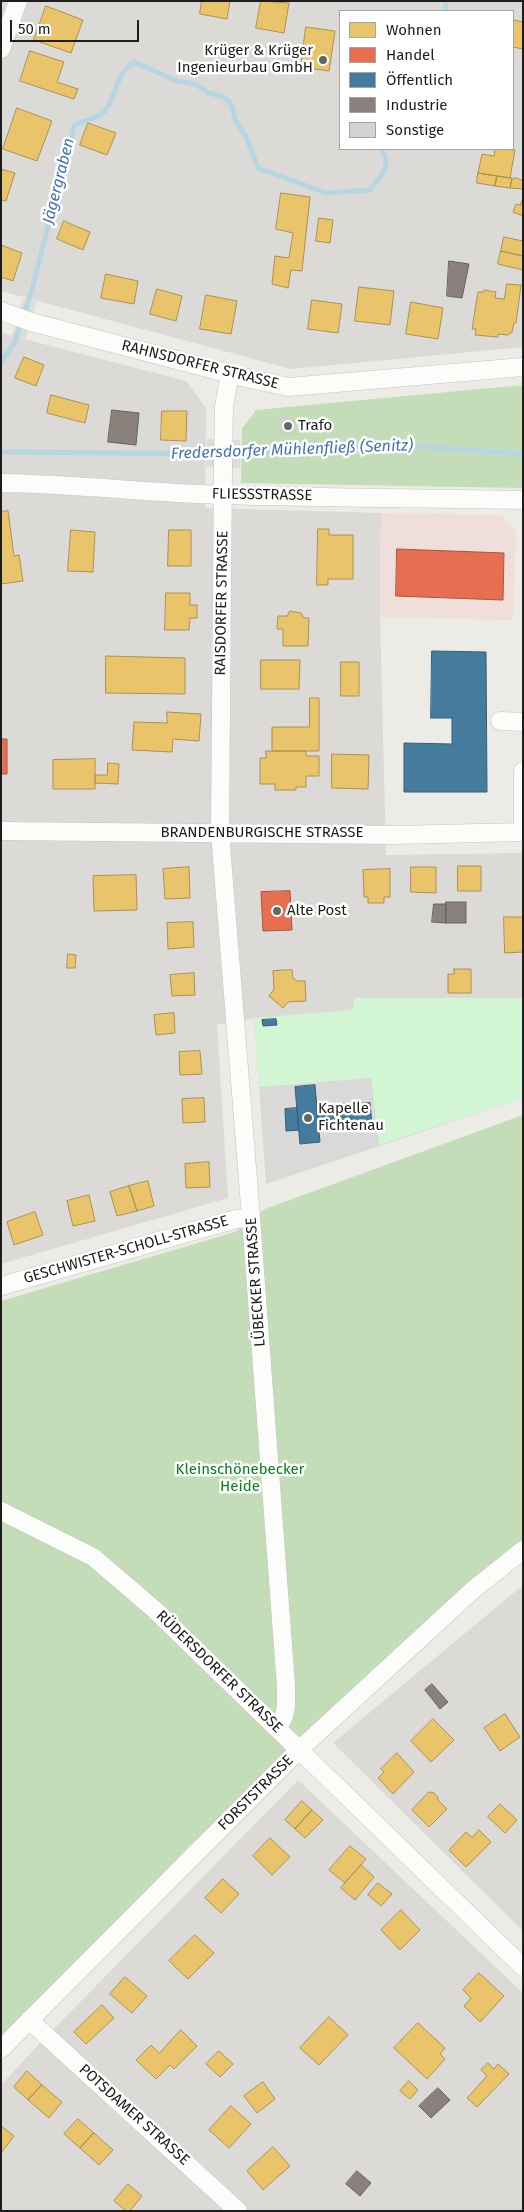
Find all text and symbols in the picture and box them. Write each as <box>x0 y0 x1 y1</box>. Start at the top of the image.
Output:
scale bar <box>12 10 141 42</box>
legend <box>339 10 514 150</box>
text: 50 m <box>18 20 51 38</box>
text: Wohnen <box>386 21 442 39</box>
place label: Krüger & Krüger Ingenieurbau GmbH <box>177 42 313 77</box>
text: Handel <box>386 46 435 64</box>
marker: Krüger & Krüger Ingenieurbau GmbH <box>317 54 329 66</box>
text: Öffentlich <box>386 71 453 89</box>
text: Industrie <box>386 96 448 114</box>
text: Sonstige <box>386 121 444 139</box>
water label: Jägergraben <box>39 136 79 226</box>
street label: RAHNSDORFER STRASSE <box>120 337 280 393</box>
place label: Trafo <box>298 417 332 435</box>
marker: Trafo <box>282 420 294 432</box>
water label: Fredersdorfer Mühlenfließ (Senitz) <box>171 436 413 464</box>
street label: FLIESSSTRASSE <box>212 485 312 505</box>
street label: RAISDORFER STRASSE <box>212 530 232 676</box>
street label: BRANDENBURGISCHE STRASSE <box>160 824 364 842</box>
place label: Alte Post <box>287 902 347 920</box>
marker: Alte Post <box>271 905 283 917</box>
place label: Kapelle Fichtenau <box>318 1100 384 1135</box>
marker: Kapelle Fichtenau <box>302 1112 314 1124</box>
street label: GESCHWISTER-SCHOLL-STRASSE <box>22 1212 230 1288</box>
street label: LÜBECKER STRASSE <box>242 1217 270 1347</box>
park label: Kleinschönebecker Heide <box>176 1461 304 1496</box>
street label: RÜDERSDORFER STRASSE <box>152 1607 286 1737</box>
street label: FORSTSTRASSE <box>215 1752 297 1834</box>
street label: POTSDAMER STRASSE <box>75 2061 193 2169</box>

